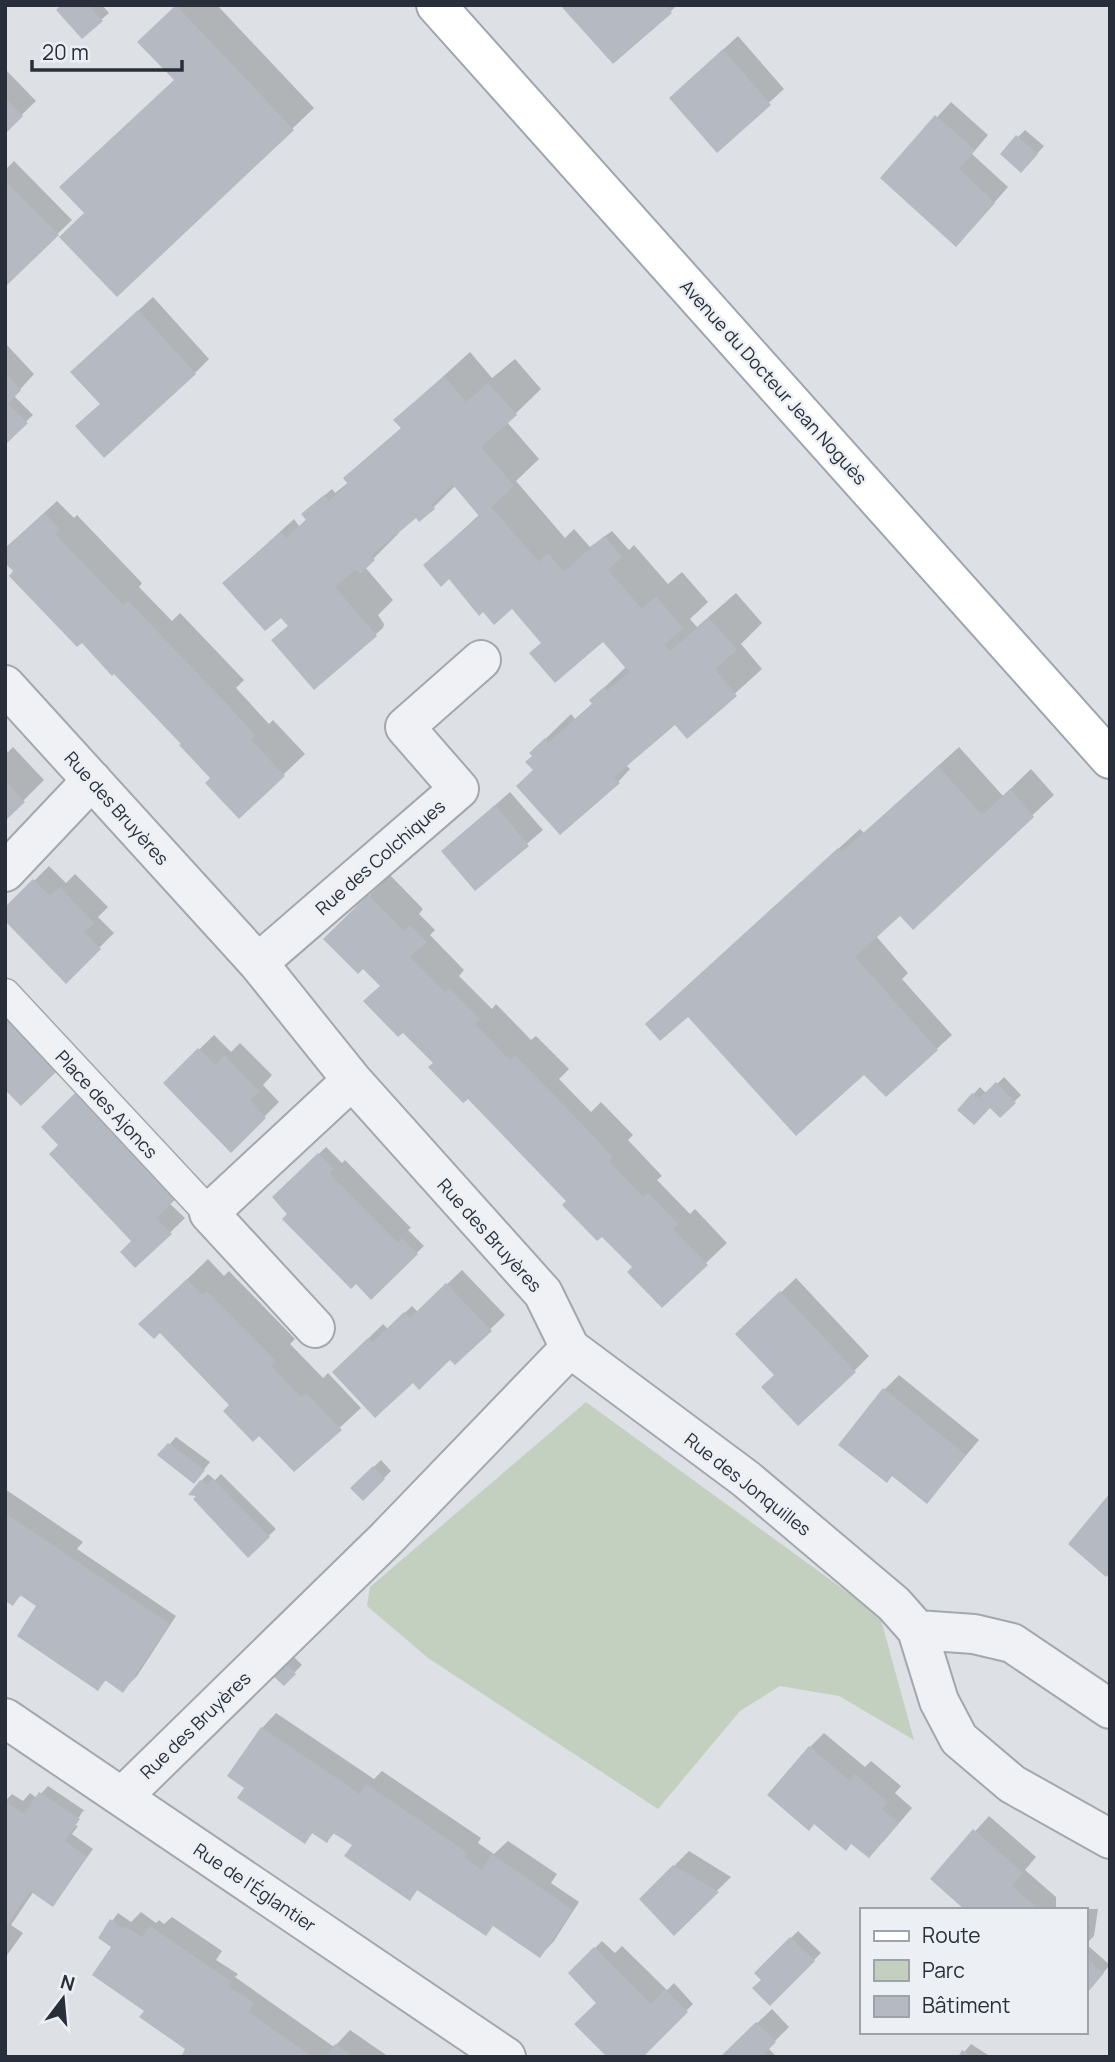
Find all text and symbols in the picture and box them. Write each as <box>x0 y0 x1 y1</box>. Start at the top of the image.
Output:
scale bar <box>32 28 182 72</box>
text: 20 m <box>42 38 89 66</box>
street label: Avenue du Docteur Jean Noguès <box>675 274 873 490</box>
street label: Rue des Bruyères <box>60 746 174 870</box>
street label: Rue des Colchiques <box>310 794 450 920</box>
street label: Place des Ajoncs <box>51 1045 163 1163</box>
street label: Rue des Bruyères <box>433 1173 547 1297</box>
street label: Rue des Jonquilles <box>680 1427 816 1541</box>
street label: Rue des Bruyères <box>135 1666 255 1784</box>
street label: Rue de l'Églantier <box>189 1837 321 1937</box>
legend <box>860 1908 1087 2034</box>
text: Route <box>922 1921 980 1949</box>
text: Parc <box>922 1956 965 1984</box>
north arrow <box>28 1964 98 2034</box>
text: N <box>58 1968 78 1997</box>
text: Bâtiment <box>922 1991 1010 2019</box>

